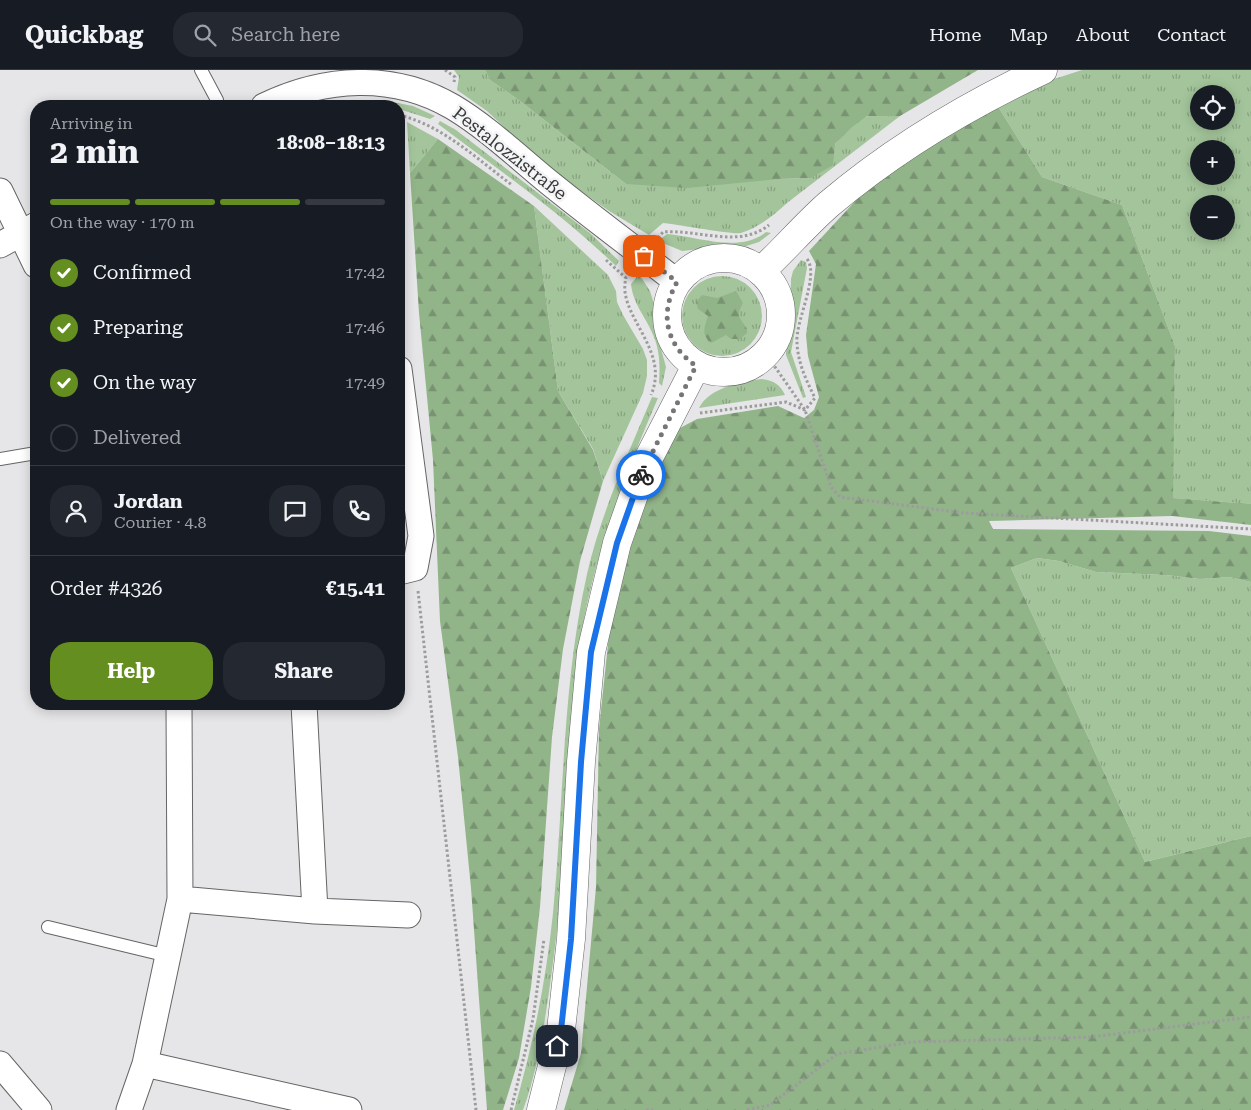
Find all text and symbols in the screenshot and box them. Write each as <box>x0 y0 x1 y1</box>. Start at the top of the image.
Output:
search box <box>173 12 523 57</box>
text: Quickbag <box>25 21 143 49</box>
icon: search <box>191 21 219 49</box>
text: Search here <box>231 23 340 46</box>
text: Home <box>929 24 981 45</box>
text: Map <box>1009 24 1048 45</box>
text: About <box>1076 24 1129 45</box>
text: Contact <box>1157 24 1226 45</box>
map controls <box>1190 85 1235 240</box>
button: locate <box>1190 85 1235 130</box>
street label: Pestalozzistraße <box>449 102 571 204</box>
text: Arriving in <box>50 114 133 133</box>
text: 18:08–18:13 <box>276 131 385 154</box>
text: 2 min <box>50 133 139 171</box>
button: + <box>1190 140 1235 185</box>
button: − <box>1190 195 1235 240</box>
text: On the way · 170 m <box>50 213 195 232</box>
pin <box>623 235 665 277</box>
icon: bag <box>630 242 658 270</box>
icon: check <box>50 259 78 287</box>
text: Confirmed <box>93 261 191 284</box>
text: 17:42 <box>345 263 385 282</box>
icon: check <box>50 314 78 342</box>
text: Preparing <box>93 316 183 339</box>
text: 17:46 <box>345 318 385 337</box>
icon: check <box>50 369 78 397</box>
text: On the way <box>93 371 196 394</box>
text: 17:49 <box>345 373 385 392</box>
text: Delivered <box>93 426 181 449</box>
courier <box>616 450 666 500</box>
icon: bike <box>627 461 655 489</box>
button: person <box>50 485 102 537</box>
button: chat <box>269 485 321 537</box>
button: phone <box>333 485 385 537</box>
text: Jordan <box>114 490 183 513</box>
text: Courier · 4.8 <box>114 513 207 532</box>
text: Order #4326 <box>50 577 162 600</box>
text: €15.41 <box>326 577 385 600</box>
button: Help <box>50 642 213 700</box>
button: Share <box>223 642 385 700</box>
pin <box>536 1025 578 1067</box>
icon: home <box>543 1032 571 1060</box>

